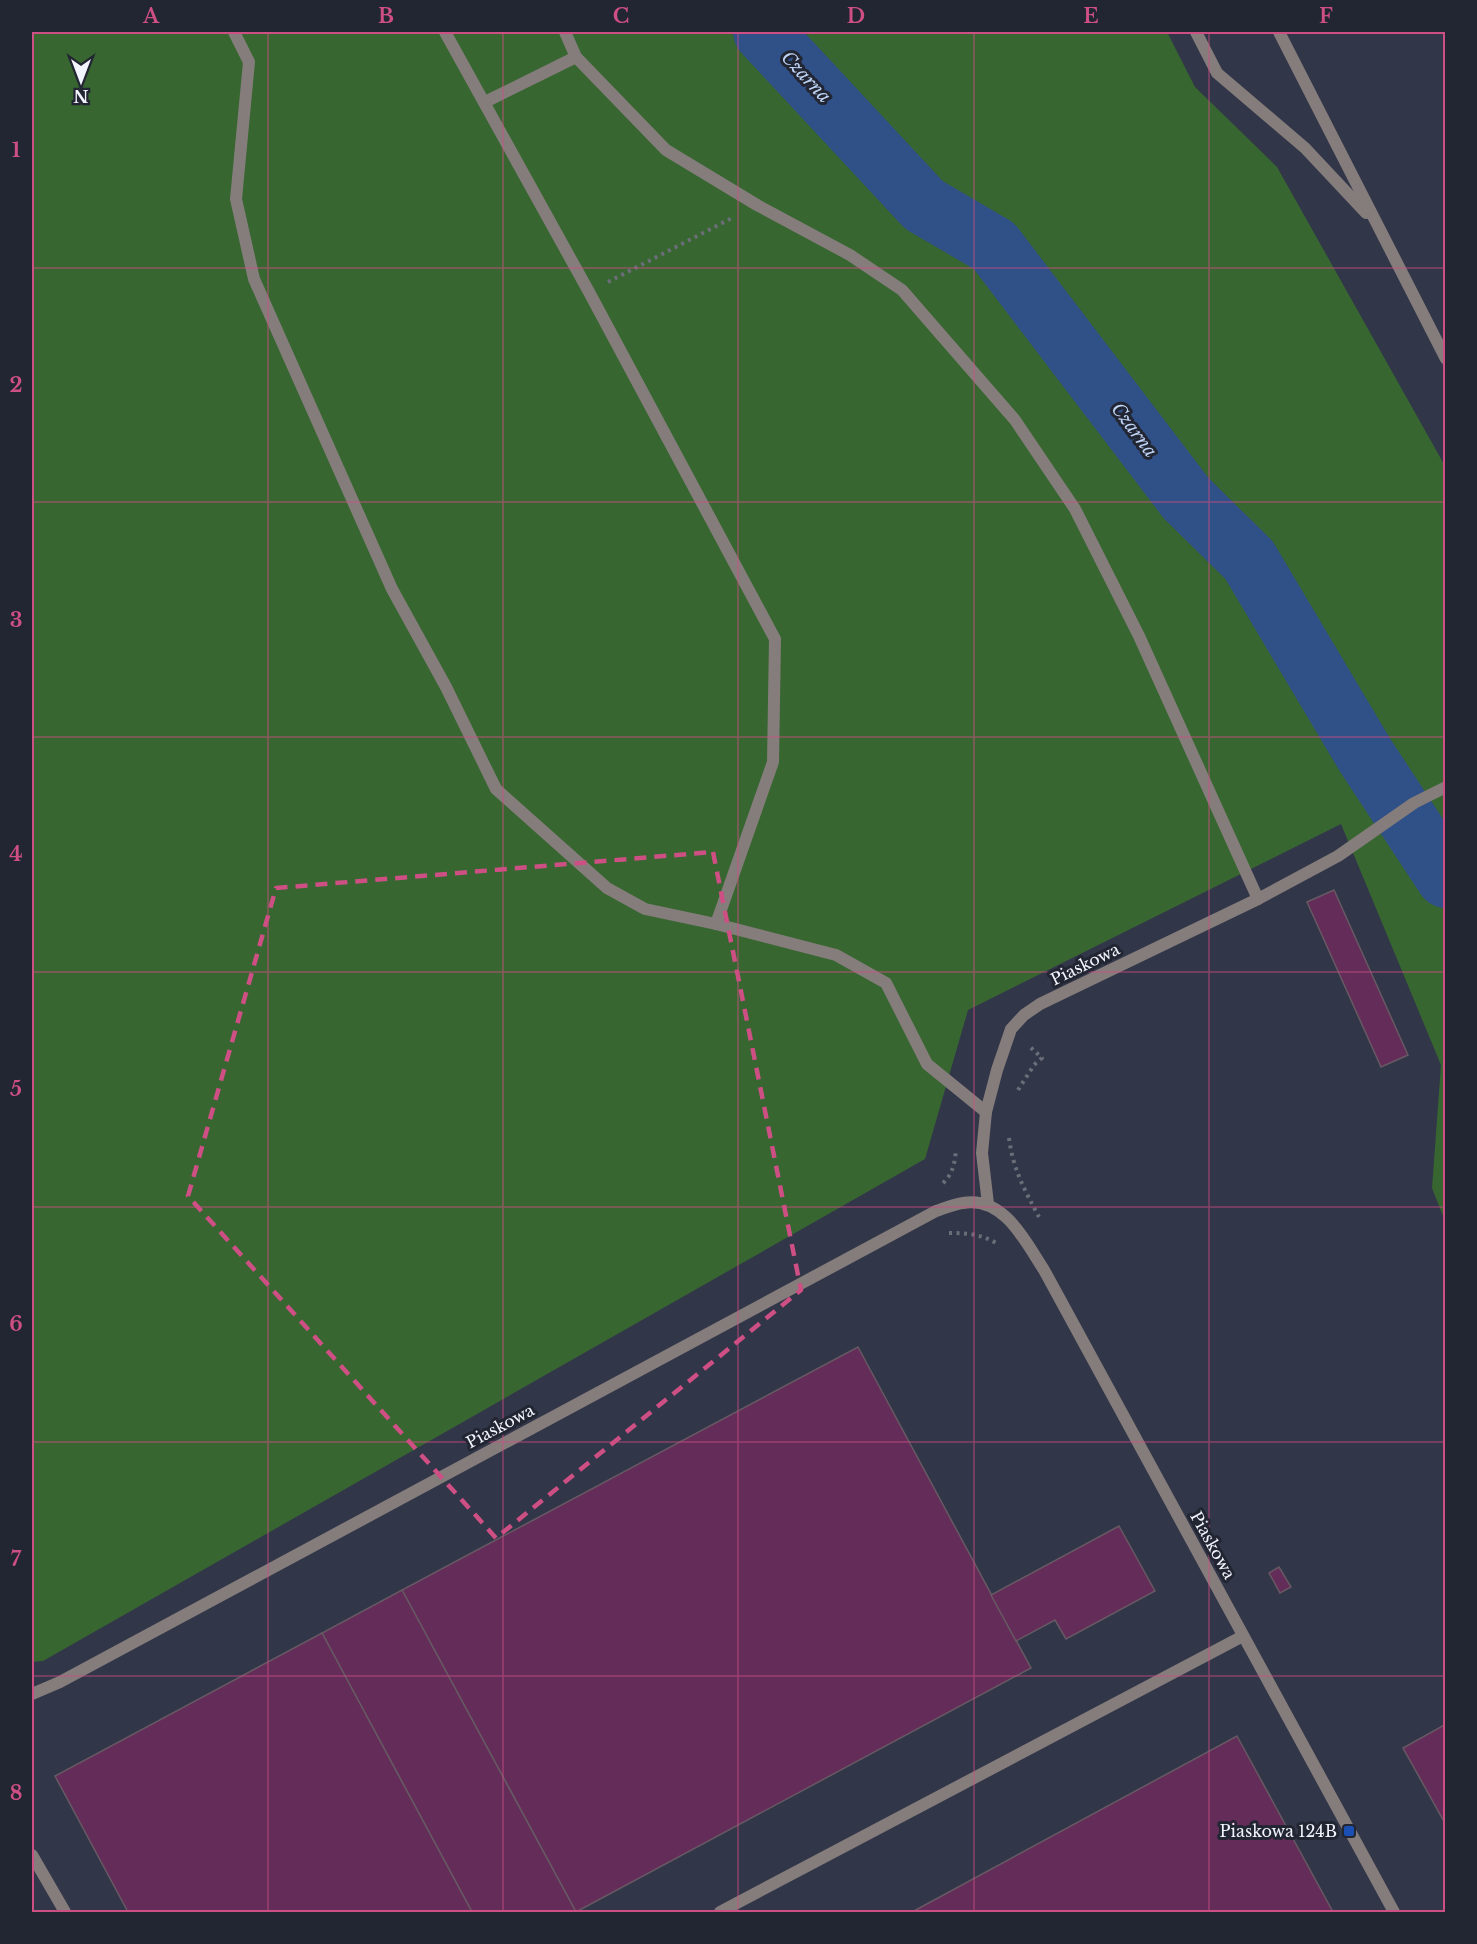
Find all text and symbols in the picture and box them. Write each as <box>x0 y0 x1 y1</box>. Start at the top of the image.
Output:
text: A <box>142 4 160 28</box>
text: B <box>378 4 394 28</box>
text: C <box>613 4 629 28</box>
text: D <box>847 4 865 28</box>
text: E <box>1083 4 1099 28</box>
text: F <box>1319 4 1333 28</box>
water label: Czarna <box>777 47 835 107</box>
north arrow <box>51 51 111 111</box>
text: N <box>73 86 89 106</box>
text: 1 <box>12 138 21 162</box>
text: 2 <box>9 373 23 397</box>
water label: Czarna <box>1106 398 1162 462</box>
text: 3 <box>10 608 22 632</box>
text: 4 <box>9 842 23 866</box>
street label: Piaskowa <box>1047 939 1123 989</box>
text: 5 <box>10 1077 22 1101</box>
text: 6 <box>9 1312 23 1336</box>
street label: Piaskowa <box>462 1400 538 1452</box>
street label: Piaskowa <box>1186 1508 1240 1582</box>
text: 7 <box>11 1547 22 1571</box>
text: 8 <box>10 1781 22 1805</box>
place label: Piaskowa 124B <box>1220 1821 1337 1841</box>
marker: Piaskowa 124B <box>1342 1824 1356 1838</box>

